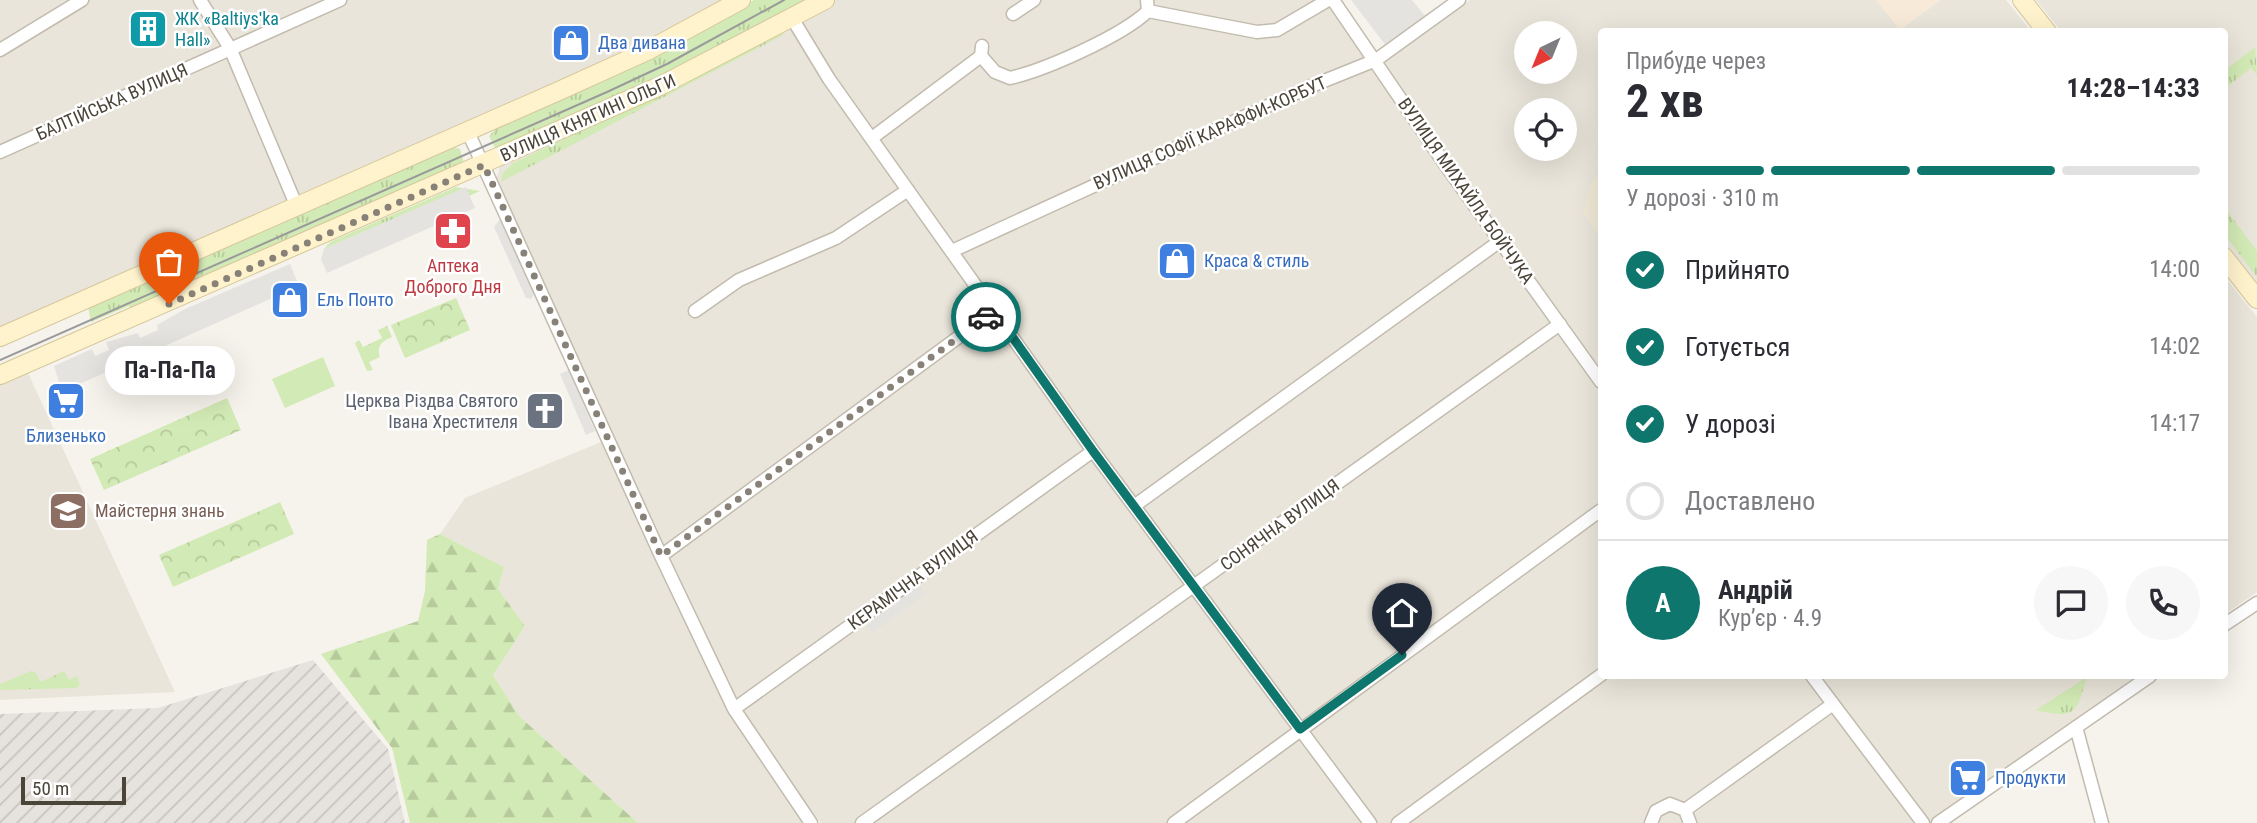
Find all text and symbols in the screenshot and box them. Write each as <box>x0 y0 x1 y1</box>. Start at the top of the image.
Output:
building icon: ЖК «Baltiysʹka Hall» <box>127 8 169 50</box>
place label: ЖК «Baltiysʹka Hall» <box>175 8 279 50</box>
north arrow <box>1514 21 1577 84</box>
map controls <box>1514 21 1577 161</box>
shop icon: Два дивана <box>550 22 592 64</box>
place label: Два дивана <box>598 32 686 53</box>
text: Прибуде через <box>1626 48 1766 75</box>
street label: БАЛТІЙСЬКА ВУЛИЦЯ <box>33 59 191 144</box>
street label: ВУЛИЦЯ КНЯГИНІ ОЛЬГИ <box>497 69 679 166</box>
street label: ВУЛИЦЯ СОФІЇ КАРАФФИ-КОРБУТ <box>1090 72 1330 194</box>
text: 14:28–14:33 <box>2066 73 2200 103</box>
text: 2 хв <box>1626 74 1704 128</box>
street label: ВУЛИЦЯ МИХАЙЛА БОЙЧУКА <box>1394 94 1539 288</box>
button: locate <box>1514 98 1577 161</box>
text: У дорозі · 310 m <box>1626 185 1779 212</box>
pharmacy icon: Аптека Доброго Дня <box>432 210 474 252</box>
pin <box>139 232 199 304</box>
shop icon: Краса & стиль <box>1156 240 1198 282</box>
icon: bag <box>150 243 188 281</box>
place label: Краса & стиль <box>1204 250 1309 271</box>
icon: check <box>1626 251 1664 289</box>
place label: Аптека Доброго Дня <box>405 255 501 297</box>
text: Прийнято <box>1685 255 1790 285</box>
text: 14:00 <box>2149 256 2200 283</box>
shop icon: Ель Понто <box>269 279 311 321</box>
courier <box>951 282 1021 352</box>
place label: Ель Понто <box>317 289 394 310</box>
icon: car <box>967 298 1005 336</box>
icon: check <box>1626 328 1664 366</box>
text: Готується <box>1685 332 1790 362</box>
text: 14:02 <box>2149 333 2200 360</box>
callout: Па-Па-Па <box>104 346 234 395</box>
text: Па-Па-Па <box>124 357 216 384</box>
supermarket icon: Близенько <box>45 380 87 422</box>
place label: Церква Різдва Святого Івана Хрестителя <box>345 390 518 432</box>
church icon: Церква Різдва Святого Івана Хрестителя <box>524 390 566 432</box>
icon: check <box>1626 405 1664 443</box>
text: У дорозі <box>1685 409 1776 439</box>
text: 14:17 <box>2149 410 2200 437</box>
place label: Близенько <box>26 425 106 446</box>
street label: СОНЯЧНА ВУЛИЦЯ <box>1216 474 1343 575</box>
text: Доставлено <box>1685 486 1815 516</box>
school or university icon: Майстерня знань <box>47 490 89 532</box>
place label: Майстерня знань <box>95 500 225 521</box>
street label: КЕРАМІЧНА ВУЛИЦЯ <box>844 525 982 634</box>
button: chat <box>2034 566 2108 640</box>
button: phone <box>2126 566 2200 640</box>
text: Андрій <box>1718 575 1793 605</box>
pin <box>1372 583 1432 655</box>
text: А <box>1655 588 1671 618</box>
icon: home <box>1383 594 1421 632</box>
text: Кур’єр · 4.9 <box>1718 605 1822 632</box>
supermarket icon: Продукти <box>1947 757 1989 799</box>
place label: Продукти <box>1995 767 2066 788</box>
scale bar <box>21 774 126 806</box>
text: 50 m <box>32 777 69 800</box>

